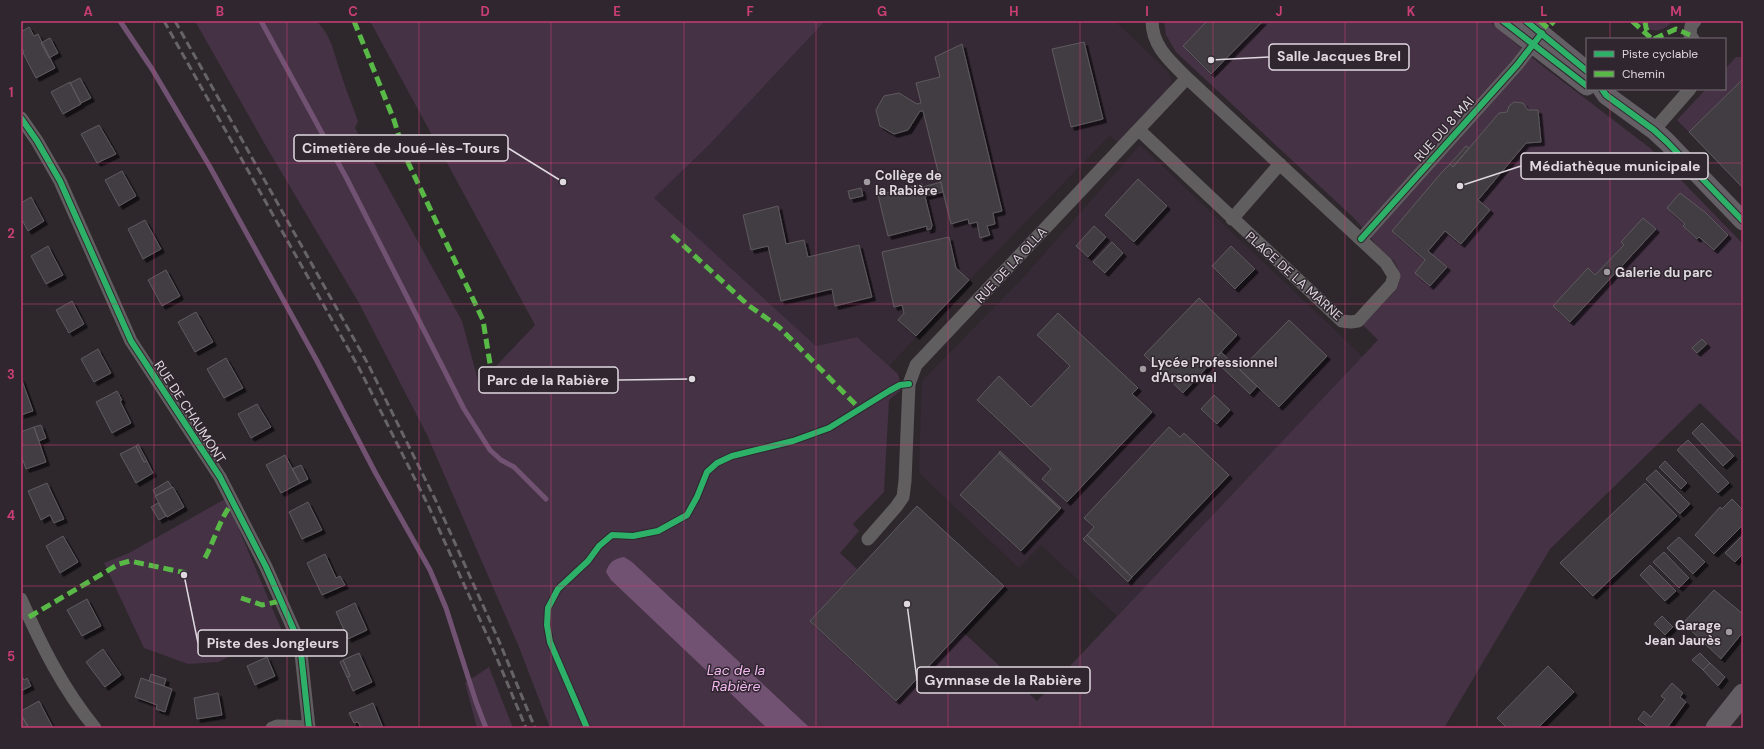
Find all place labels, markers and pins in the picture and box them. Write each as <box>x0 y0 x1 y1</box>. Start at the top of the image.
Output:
callout: Salle Jacques Brel <box>1269 44 1409 70</box>
callout: Cimetière de Joué-lès-Tours <box>294 135 508 161</box>
callout: Médiathèque municipale <box>1521 153 1708 179</box>
place label: Collège de la Rabière <box>875 167 942 199</box>
marker: Collège de la Rabière <box>862 177 872 187</box>
place label: Galerie du parc <box>1615 264 1713 281</box>
marker: Galerie du parc <box>1602 267 1612 277</box>
place label: Lycée Professionnel d'Arsonval <box>1151 354 1277 386</box>
marker: Lycée Professionnel d'Arsonval <box>1138 364 1148 374</box>
callout: Parc de la Rabière <box>479 367 618 393</box>
place label: Garage Jean Jaurès <box>1645 617 1721 649</box>
marker: Garage Jean Jaurès <box>1724 627 1734 637</box>
callout: Piste des Jongleurs <box>198 630 347 656</box>
callout: Gymnase de la Rabière <box>917 667 1090 693</box>

